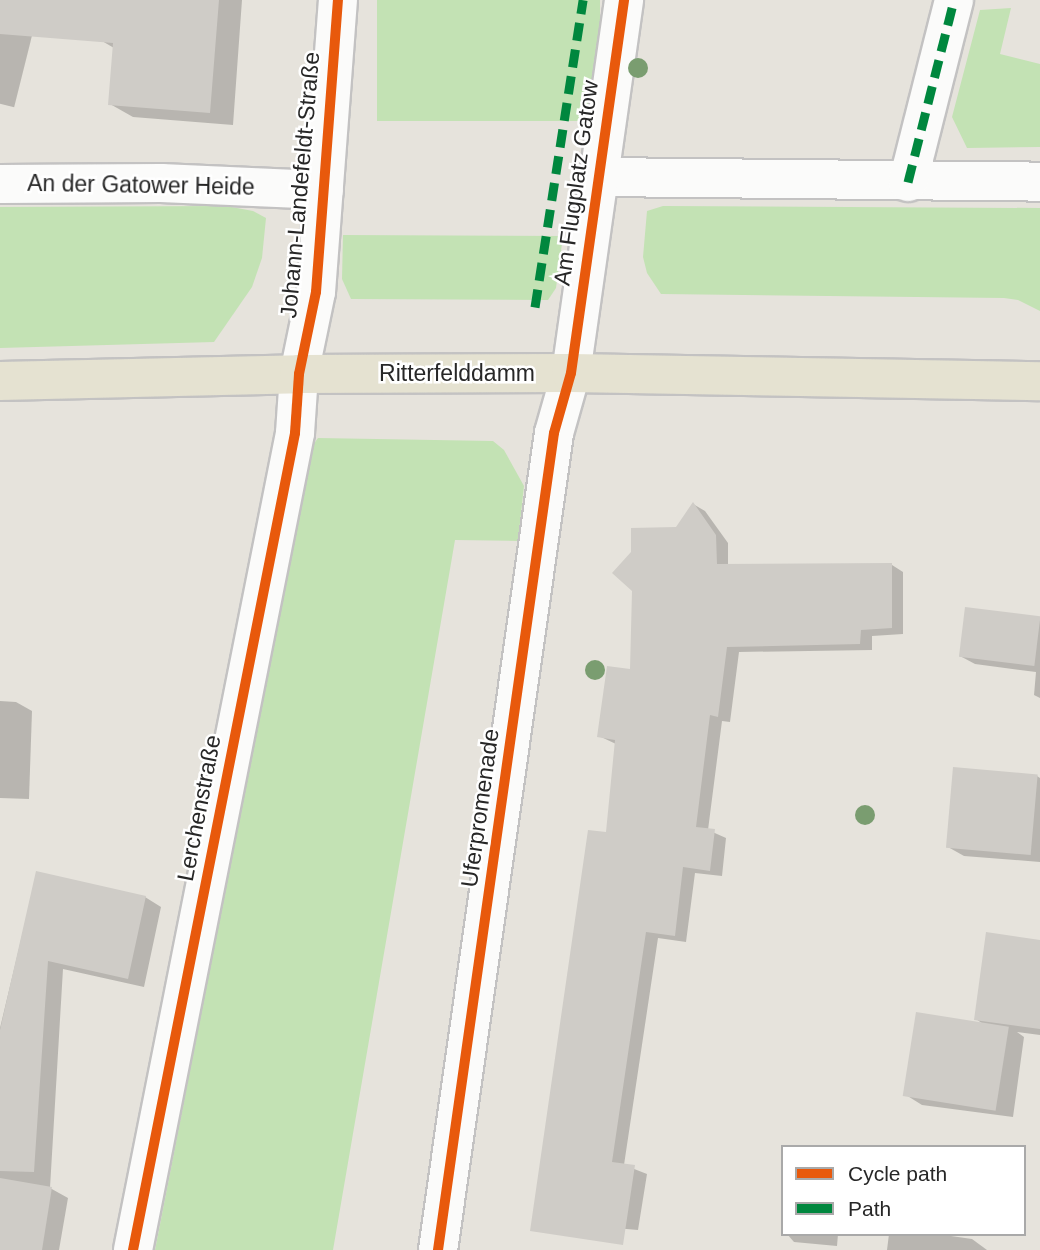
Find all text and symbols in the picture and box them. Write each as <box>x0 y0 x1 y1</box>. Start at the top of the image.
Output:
street label: Johann-Landefeldt-Straße <box>275 51 325 319</box>
street label: Am Flugplatz Gatow <box>548 79 604 287</box>
street label: An der Gatower Heide <box>27 169 255 201</box>
street label: Ritterfelddamm <box>379 359 535 387</box>
street label: Uferpromenade <box>455 727 505 889</box>
street label: Lerchenstraße <box>171 733 227 883</box>
legend <box>781 1145 1026 1236</box>
text: Cycle path <box>848 1162 947 1185</box>
text: Path <box>848 1197 891 1220</box>

